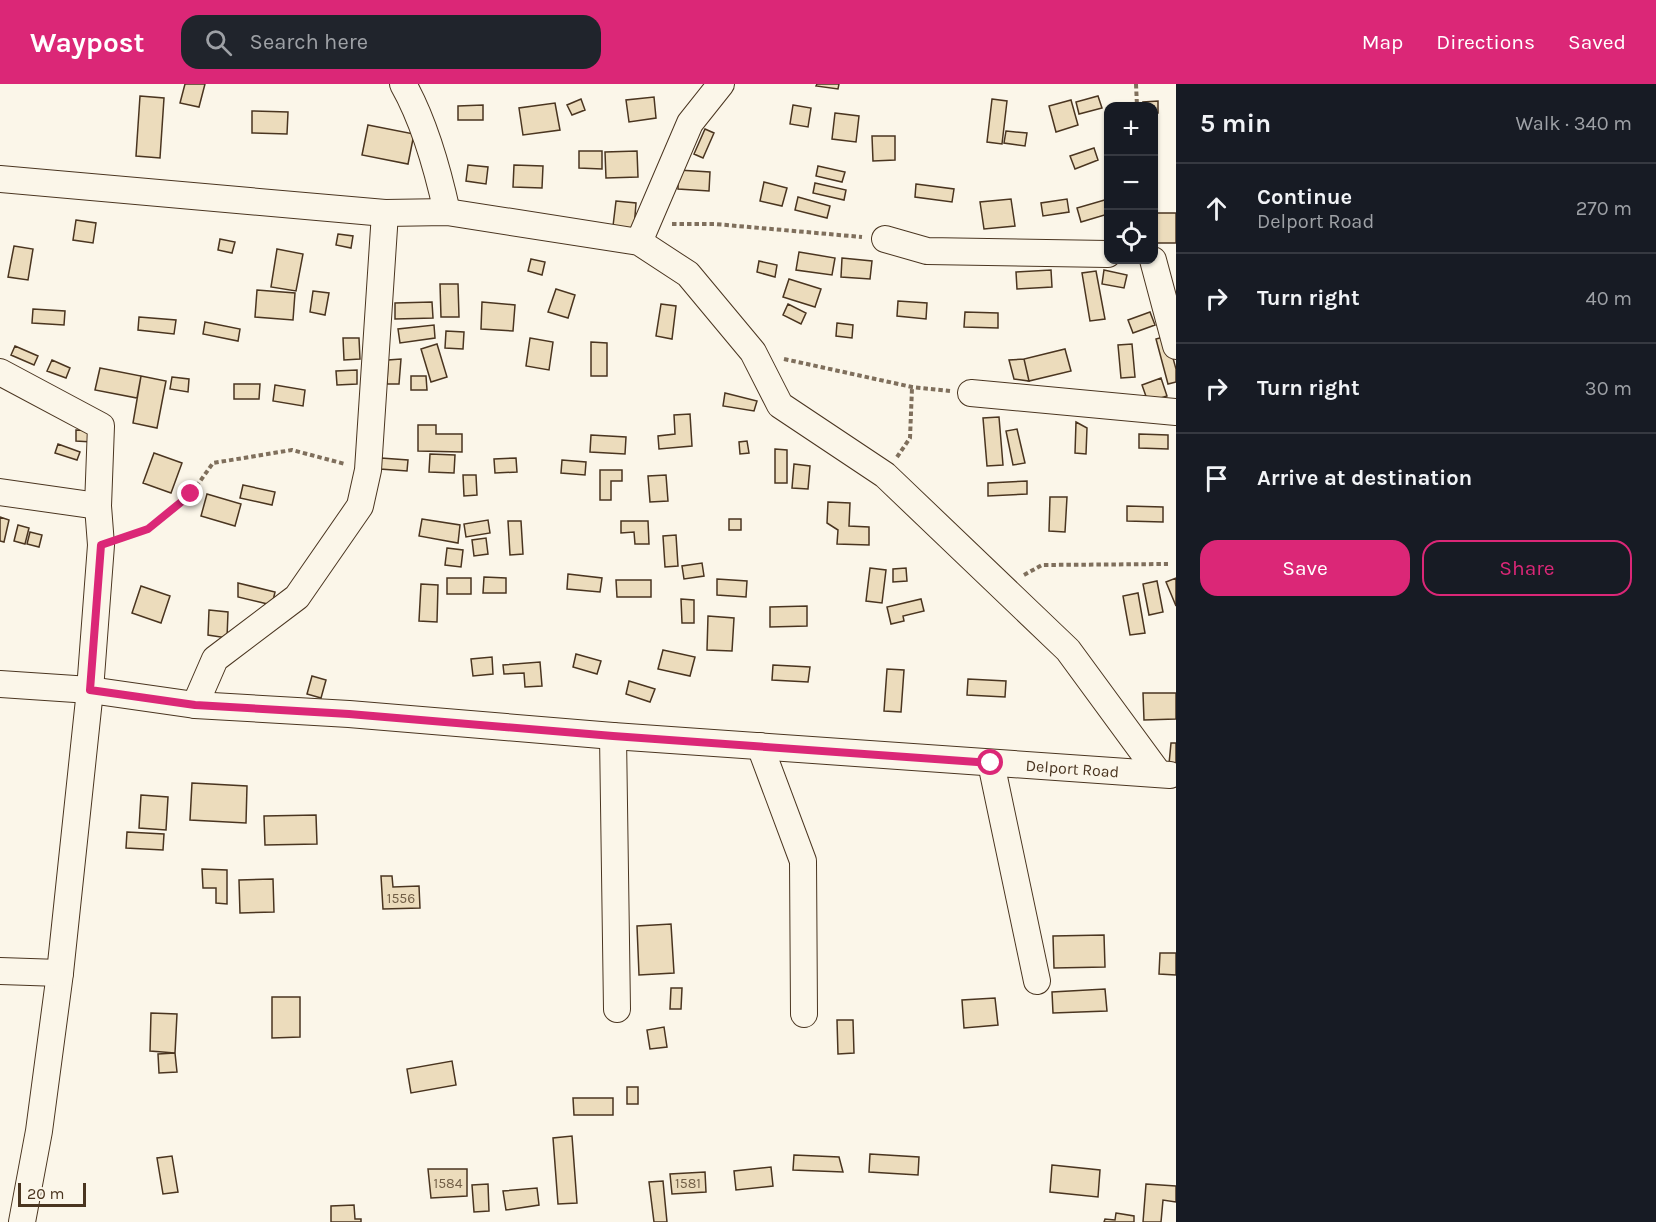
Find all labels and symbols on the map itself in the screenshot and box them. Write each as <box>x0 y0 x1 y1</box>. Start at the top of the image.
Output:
route end <box>177 480 203 506</box>
route start <box>977 749 1003 775</box>
street label: Delport Road <box>1025 756 1120 781</box>
house number: 1556 <box>387 890 415 907</box>
house number: 1584 <box>434 1175 463 1192</box>
house number: 1581 <box>675 1175 701 1192</box>
scale bar <box>18 1180 86 1208</box>

